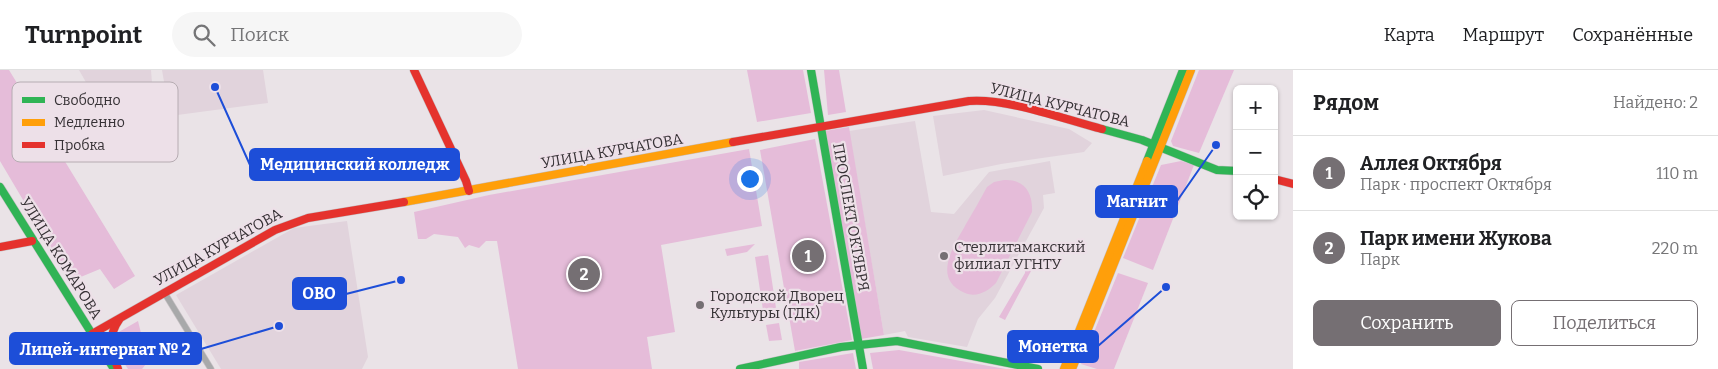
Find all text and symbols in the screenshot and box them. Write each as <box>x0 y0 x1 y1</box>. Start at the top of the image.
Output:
search box <box>172 12 522 57</box>
text: Turnpoint <box>25 21 142 49</box>
icon: search <box>190 21 218 49</box>
text: Поиск <box>230 23 289 46</box>
text: Карта <box>1384 24 1435 46</box>
text: Маршрут <box>1463 24 1544 46</box>
text: Сохранённые <box>1572 24 1693 46</box>
street label: УЛИЦА КУРЧАТОВА <box>988 79 1132 131</box>
legend <box>12 82 178 162</box>
map controls <box>1233 85 1278 220</box>
button: + <box>1233 85 1278 130</box>
text: Рядом <box>1313 90 1379 116</box>
text: Свободно <box>54 92 120 109</box>
text: Найдено: 2 <box>1613 93 1698 112</box>
text: Медленно <box>54 114 125 131</box>
street label: УЛИЦА КУРЧАТОВА <box>540 130 684 172</box>
button: − <box>1233 130 1278 175</box>
text: Пробка <box>54 137 105 154</box>
street label: ПРОСПЕКТ ОКТЯБРЯ <box>829 141 873 293</box>
callout: Медицинский колледж <box>250 149 459 180</box>
text: Аллея Октября <box>1360 152 1502 175</box>
text: Медицинский колледж <box>260 155 450 174</box>
text: 1 <box>1326 164 1332 183</box>
text: 110 m <box>1656 164 1698 183</box>
your location <box>737 166 763 192</box>
button: locate <box>1233 175 1278 220</box>
text: Парк · проспект Октября <box>1360 175 1552 194</box>
callout: Магнит <box>1096 186 1177 217</box>
text: Магнит <box>1106 192 1168 211</box>
street label: УЛИЦА КОМАРОВА <box>16 194 106 323</box>
street label: УЛИЦА КУРЧАТОВА <box>151 204 285 290</box>
text: Парк имени Жукова <box>1360 227 1552 250</box>
pin: 1 <box>792 237 824 275</box>
place label: Стерлитамакский филиал УГНТУ <box>954 238 1085 273</box>
text: 2 <box>1324 239 1334 258</box>
text: 220 m <box>1652 239 1698 258</box>
marker: Стерлитамакский филиал УГНТУ <box>938 250 950 262</box>
text: Парк <box>1360 250 1400 269</box>
pin: 2 <box>568 255 600 293</box>
callout: ОВО <box>293 278 346 309</box>
text: ОВО <box>302 284 336 303</box>
place label: Городской Дворец Культуры (ГДК) <box>710 287 844 322</box>
marker: Городской Дворец Культуры (ГДК) <box>694 299 706 311</box>
button: Сохранить <box>1313 300 1501 346</box>
button: Поделиться <box>1511 300 1698 346</box>
callout: Монетка <box>1008 331 1098 362</box>
callout: Лицей-интернат № 2 <box>10 333 201 364</box>
text: Монетка <box>1018 337 1088 356</box>
text: Лицей-интернат № 2 <box>20 340 190 359</box>

